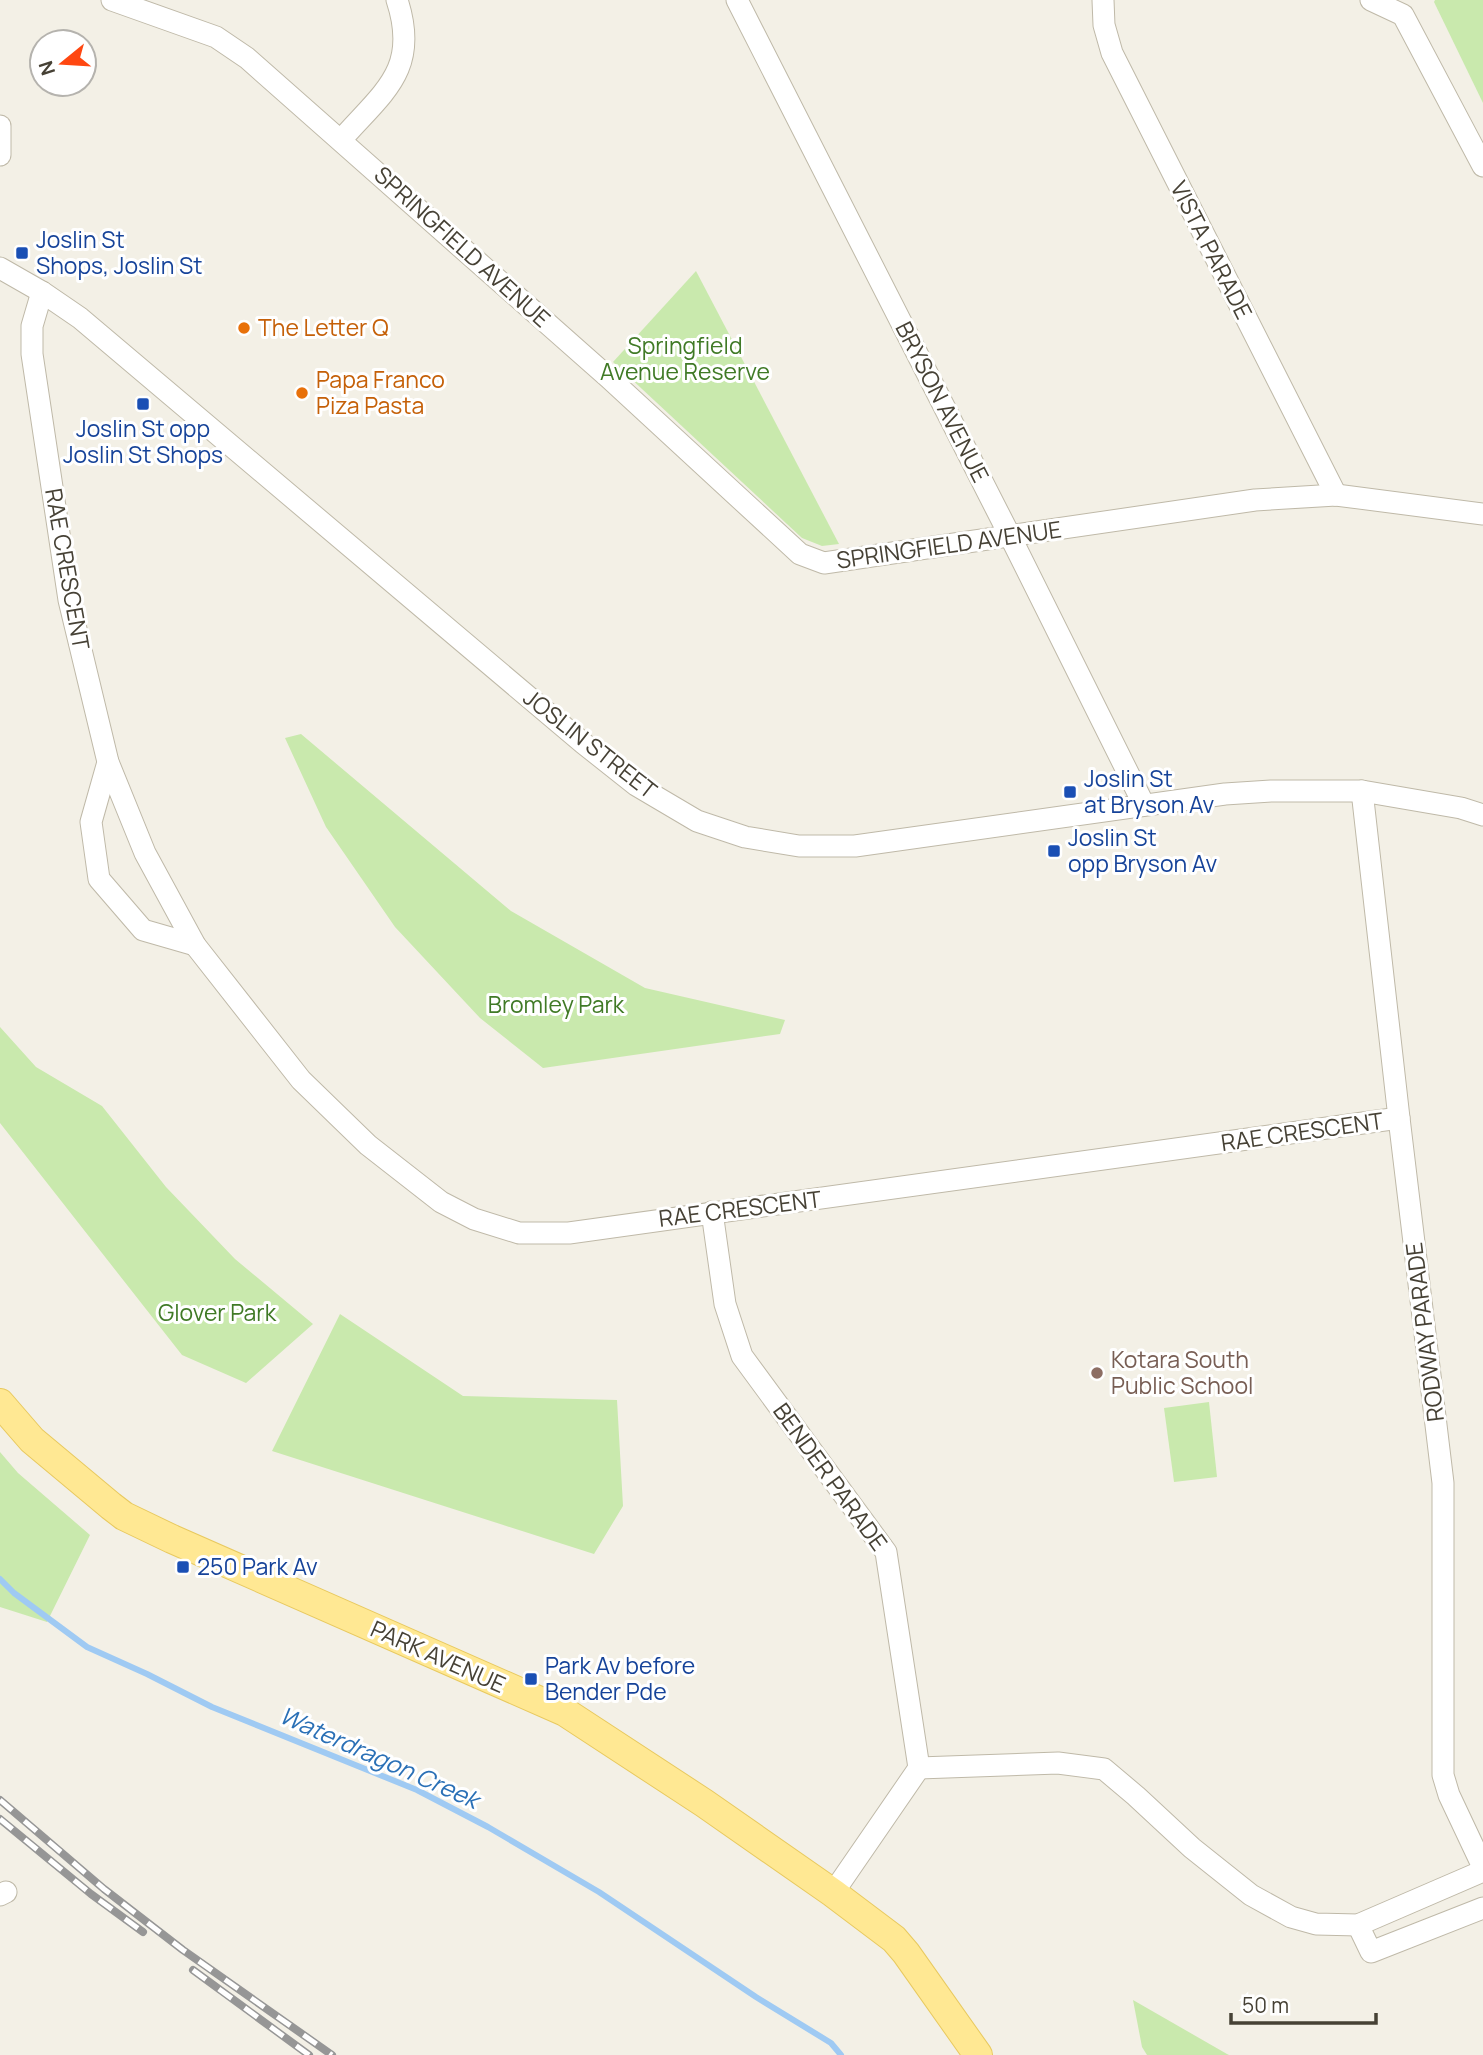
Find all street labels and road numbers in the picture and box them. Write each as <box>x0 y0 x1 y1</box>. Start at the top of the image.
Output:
street label: SPRINGFIELD AVENUE <box>368 159 558 334</box>
street label: VISTA PARADE <box>1163 175 1260 324</box>
street label: BRYSON AVENUE <box>889 316 997 487</box>
street label: RAE CRESCENT <box>38 486 98 652</box>
street label: SPRINGFIELD AVENUE <box>834 512 1063 576</box>
street label: JOSLIN STREET <box>517 681 664 806</box>
street label: RAE CRESCENT <box>1219 1104 1385 1158</box>
street label: RAE CRESCENT <box>657 1182 823 1234</box>
street label: RODWAY PARADE <box>1397 1241 1451 1424</box>
street label: BENDER PARADE <box>766 1396 895 1557</box>
street label: PARK AVENUE <box>366 1612 511 1700</box>

